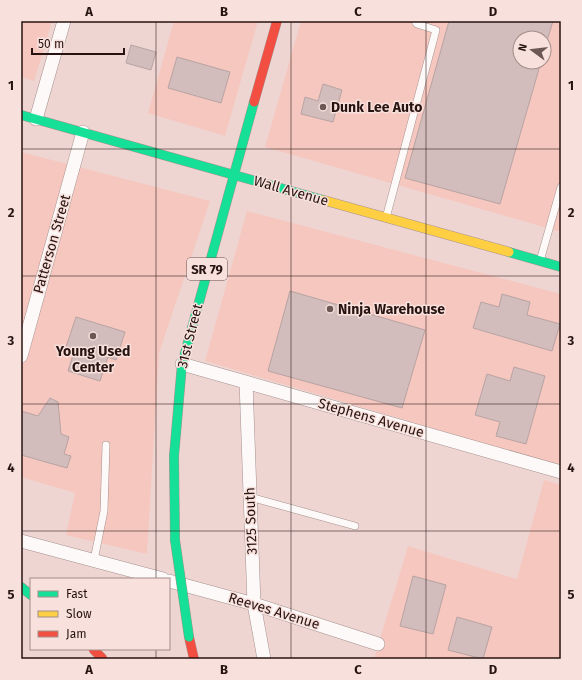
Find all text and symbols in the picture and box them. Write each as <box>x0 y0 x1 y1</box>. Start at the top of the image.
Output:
text: A <box>84 4 93 19</box>
text: B <box>220 4 228 19</box>
text: C <box>354 4 362 19</box>
text: D <box>489 4 498 19</box>
scale bar <box>32 30 124 56</box>
north arrow <box>512 30 552 70</box>
text: 50 m <box>38 37 64 51</box>
text: N <box>516 42 530 53</box>
text: 1 <box>8 78 14 93</box>
text: 1 <box>568 78 574 93</box>
place label: Dunk Lee Auto <box>331 99 422 116</box>
marker: Dunk Lee Auto <box>318 102 328 112</box>
street label: Wall Avenue <box>252 172 330 210</box>
street label: Patterson Street <box>30 192 75 296</box>
text: 2 <box>8 205 15 220</box>
text: 2 <box>568 205 575 220</box>
road number: SR 79 <box>187 258 227 280</box>
street label: 31st Street <box>174 301 206 370</box>
place label: Ninja Warehouse <box>338 301 445 318</box>
marker: Ninja Warehouse <box>325 304 335 314</box>
marker: Young Used Center <box>88 331 98 341</box>
text: 3 <box>7 333 15 348</box>
text: 3 <box>567 333 575 348</box>
place label: Young Used Center <box>55 343 130 376</box>
street label: Stephens Avenue <box>316 395 426 441</box>
text: 4 <box>7 460 15 475</box>
text: 4 <box>567 460 575 475</box>
street label: 3125 South <box>241 487 261 555</box>
legend <box>30 578 170 650</box>
text: 5 <box>8 587 15 602</box>
text: Fast <box>66 587 88 601</box>
text: 5 <box>568 587 575 602</box>
street label: Reeves Avenue <box>226 589 322 633</box>
text: Slow <box>66 607 92 621</box>
text: Jam <box>66 627 86 641</box>
text: A <box>84 662 93 677</box>
text: B <box>220 662 228 677</box>
text: C <box>354 662 362 677</box>
text: D <box>489 662 498 677</box>

